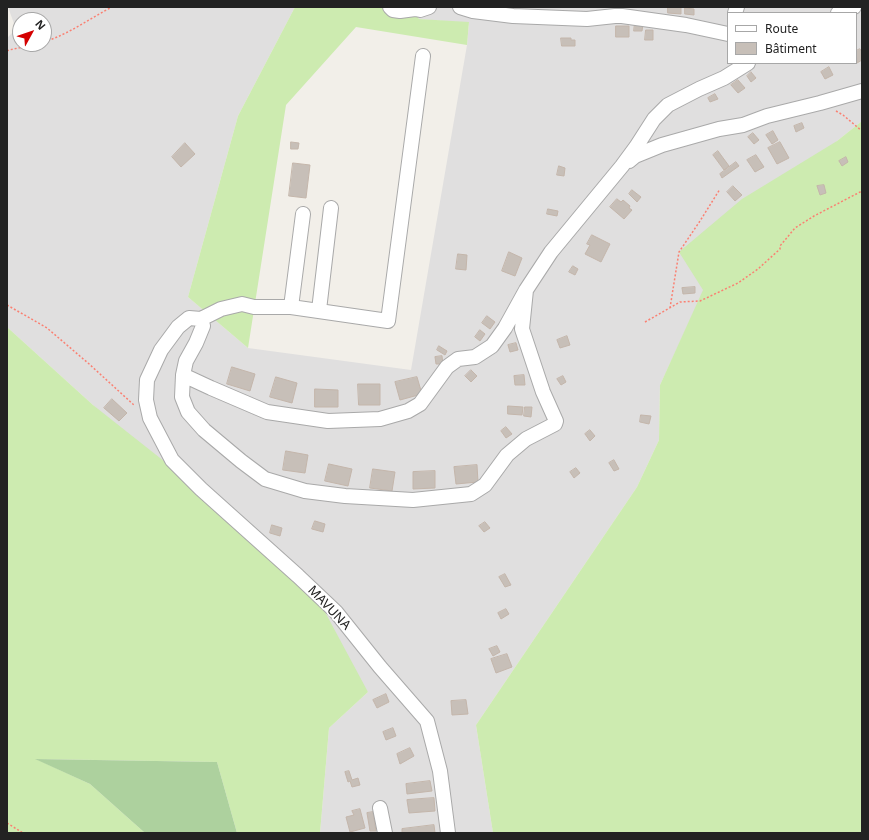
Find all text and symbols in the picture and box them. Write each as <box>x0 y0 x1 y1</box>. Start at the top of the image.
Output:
north arrow <box>12 12 52 52</box>
legend <box>727 12 857 64</box>
text: N <box>32 16 49 33</box>
text: Route <box>765 20 798 37</box>
text: Bâtiment <box>765 40 817 57</box>
street label: MAVUNA <box>304 583 354 633</box>

